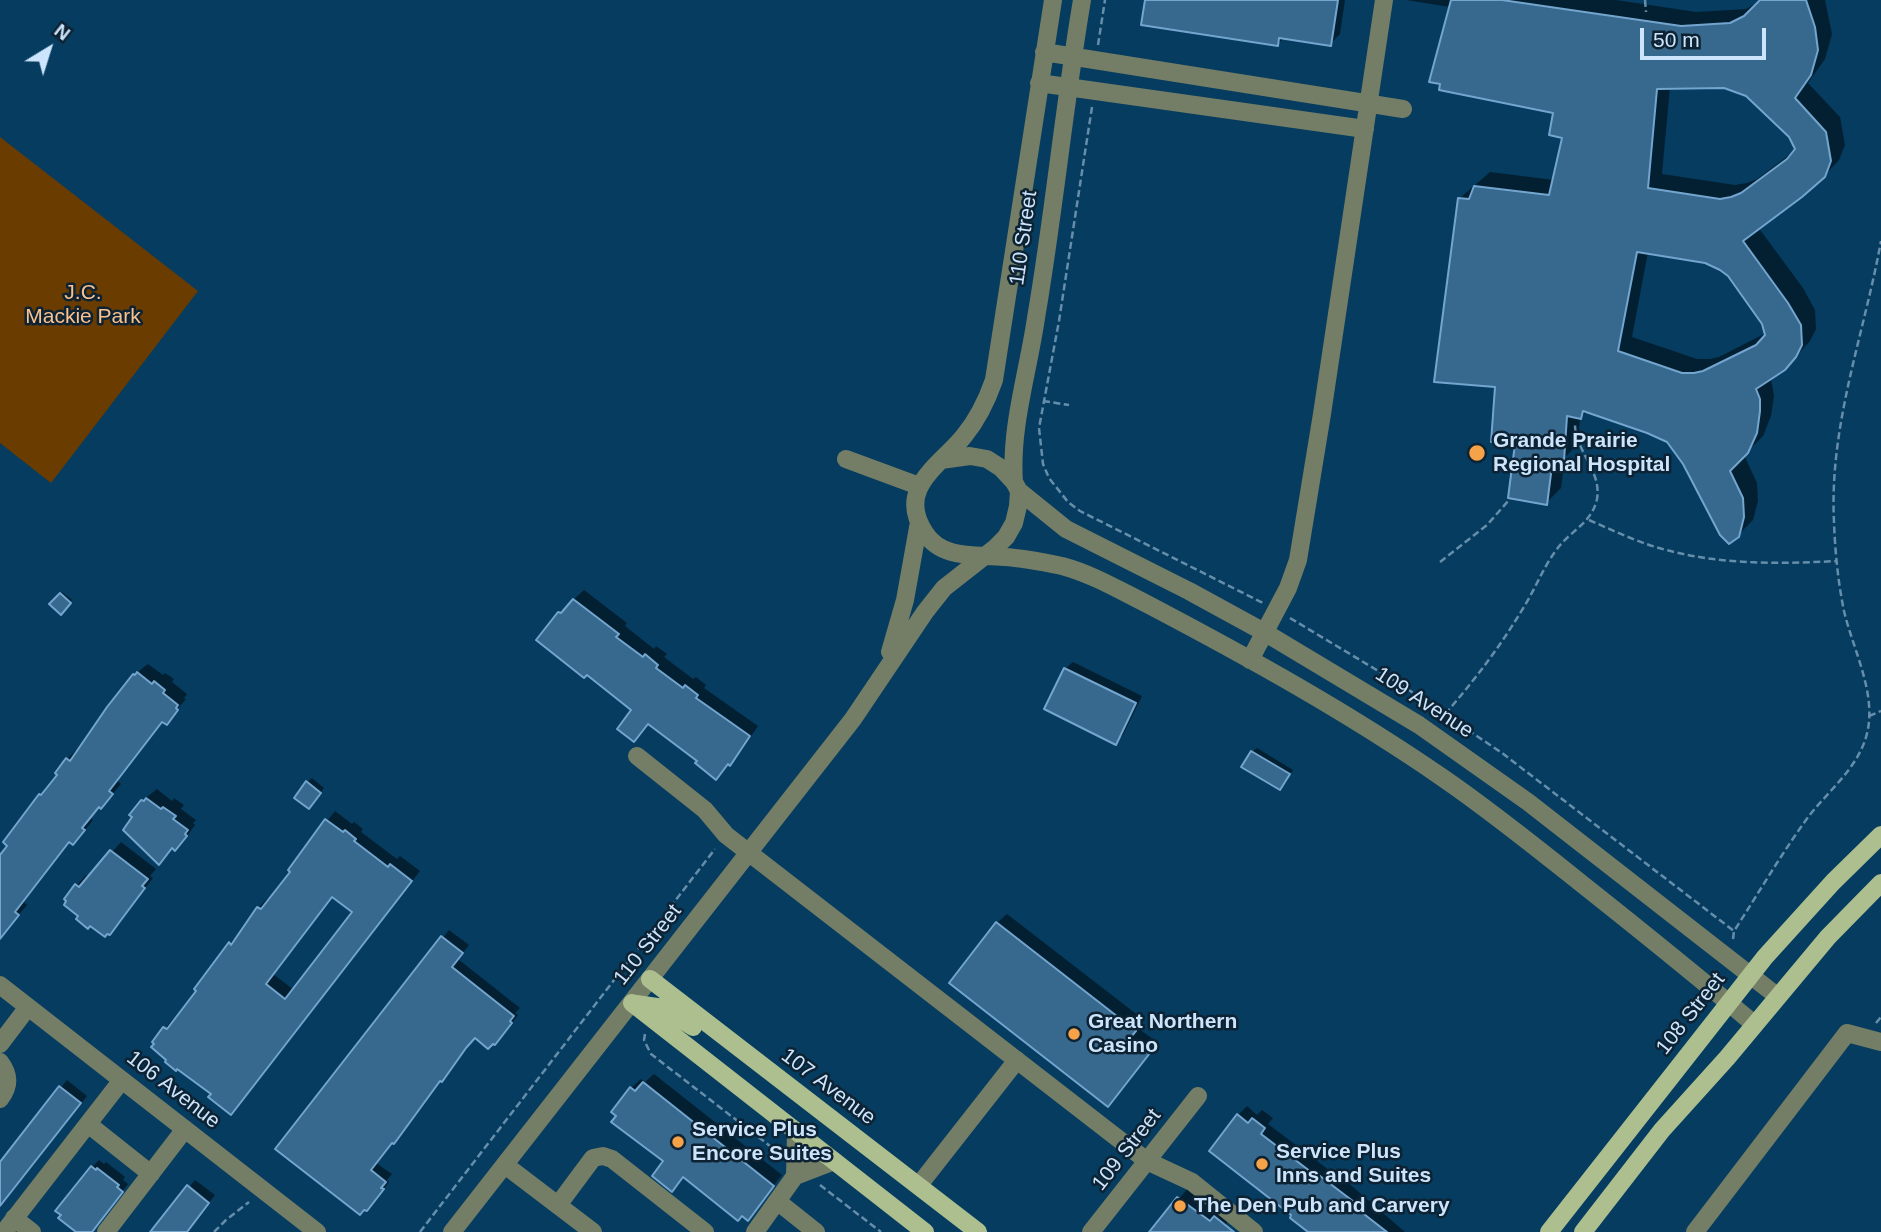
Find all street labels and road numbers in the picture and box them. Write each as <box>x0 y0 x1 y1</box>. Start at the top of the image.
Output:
street label: 110 Street <box>1005 189 1043 287</box>
street label: 109 Avenue <box>1370 662 1478 744</box>
street label: 110 Street <box>609 900 687 990</box>
street label: 108 Street <box>1651 968 1731 1060</box>
street label: 107 Avenue <box>776 1043 880 1131</box>
street label: 106 Avenue <box>121 1046 225 1134</box>
street label: 109 Street <box>1087 1104 1167 1196</box>

